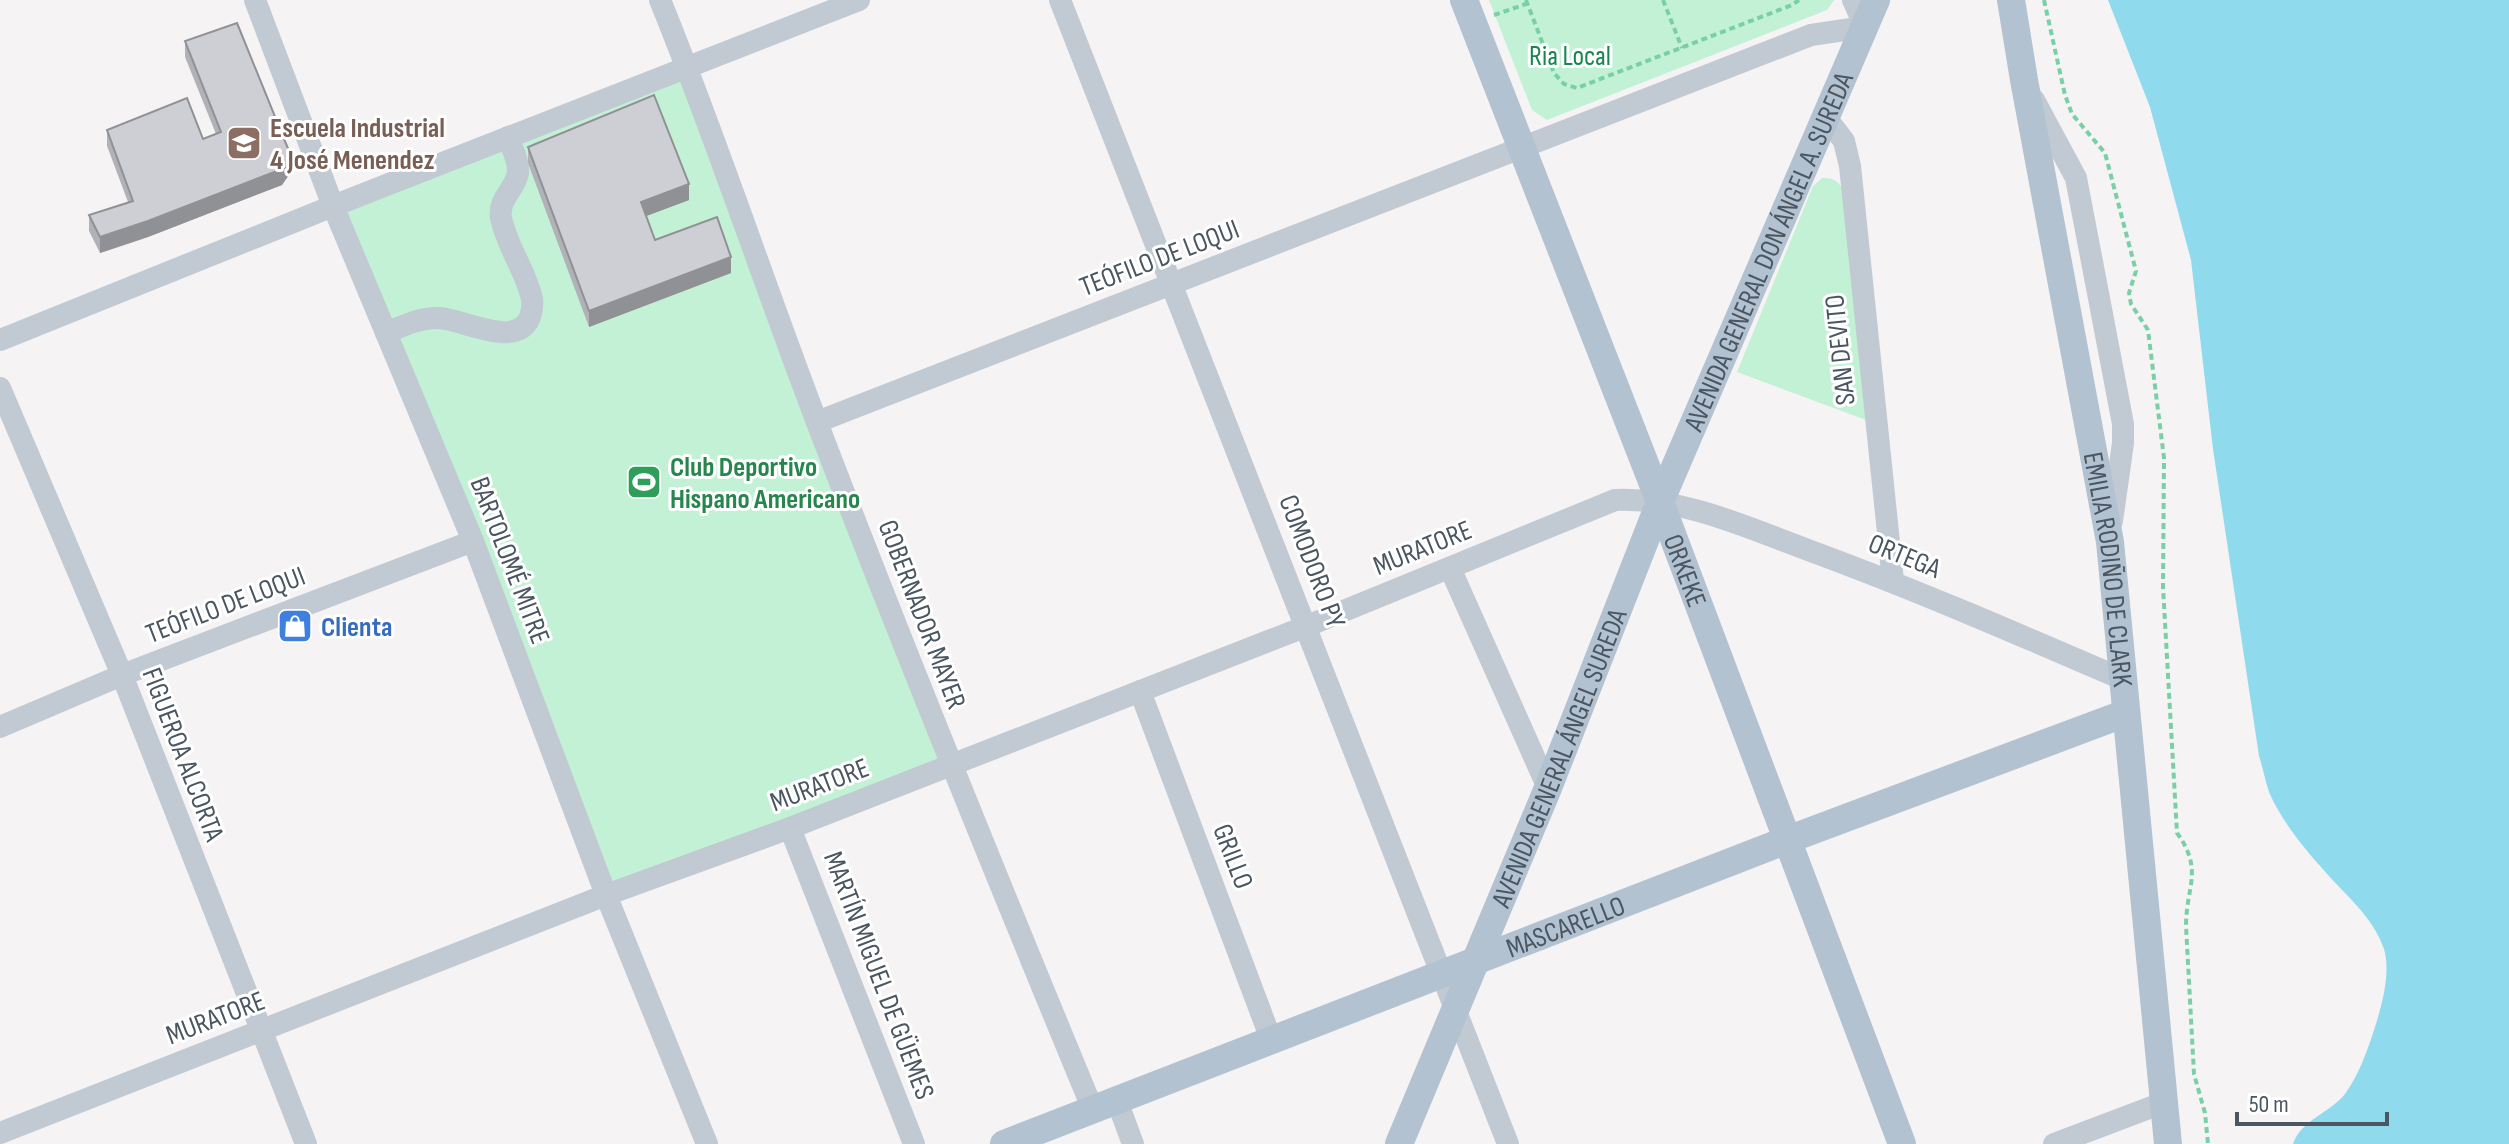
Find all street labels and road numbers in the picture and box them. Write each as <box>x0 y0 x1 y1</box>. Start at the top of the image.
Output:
street label: AVENIDA GENERAL DON ÁNGEL A. SUREDA <box>1677 67 1861 437</box>
street label: TEÓFILO DE LOQUI <box>1075 213 1244 304</box>
street label: SAN DEVITO <box>1818 293 1863 407</box>
street label: EMILIA RODIÑO DE CLARK <box>2076 450 2139 689</box>
street label: BARTOLOMÉ MITRE <box>463 472 557 649</box>
street label: COMODORO PY <box>1271 490 1352 633</box>
street label: MURATORE <box>1369 514 1477 583</box>
street label: GOBERNADOR MAYER <box>870 515 973 714</box>
street label: ORTEGA <box>1864 527 1946 586</box>
street label: ORKEKE <box>1656 530 1713 612</box>
street label: TEÓFILO DE LOQUI <box>141 560 310 651</box>
street label: AVENIDA GENERAL ÁNGEL SUREDA <box>1485 603 1635 913</box>
street label: FIGUEROA ALCORTA <box>134 663 231 847</box>
street label: MURATORE <box>765 752 874 819</box>
street label: GRILLO <box>1205 820 1260 894</box>
street label: MARTÍN MIGUEL DE GÜEMES <box>816 847 941 1104</box>
street label: MASCARELLO <box>1502 890 1630 965</box>
street label: MURATORE <box>161 985 270 1052</box>

